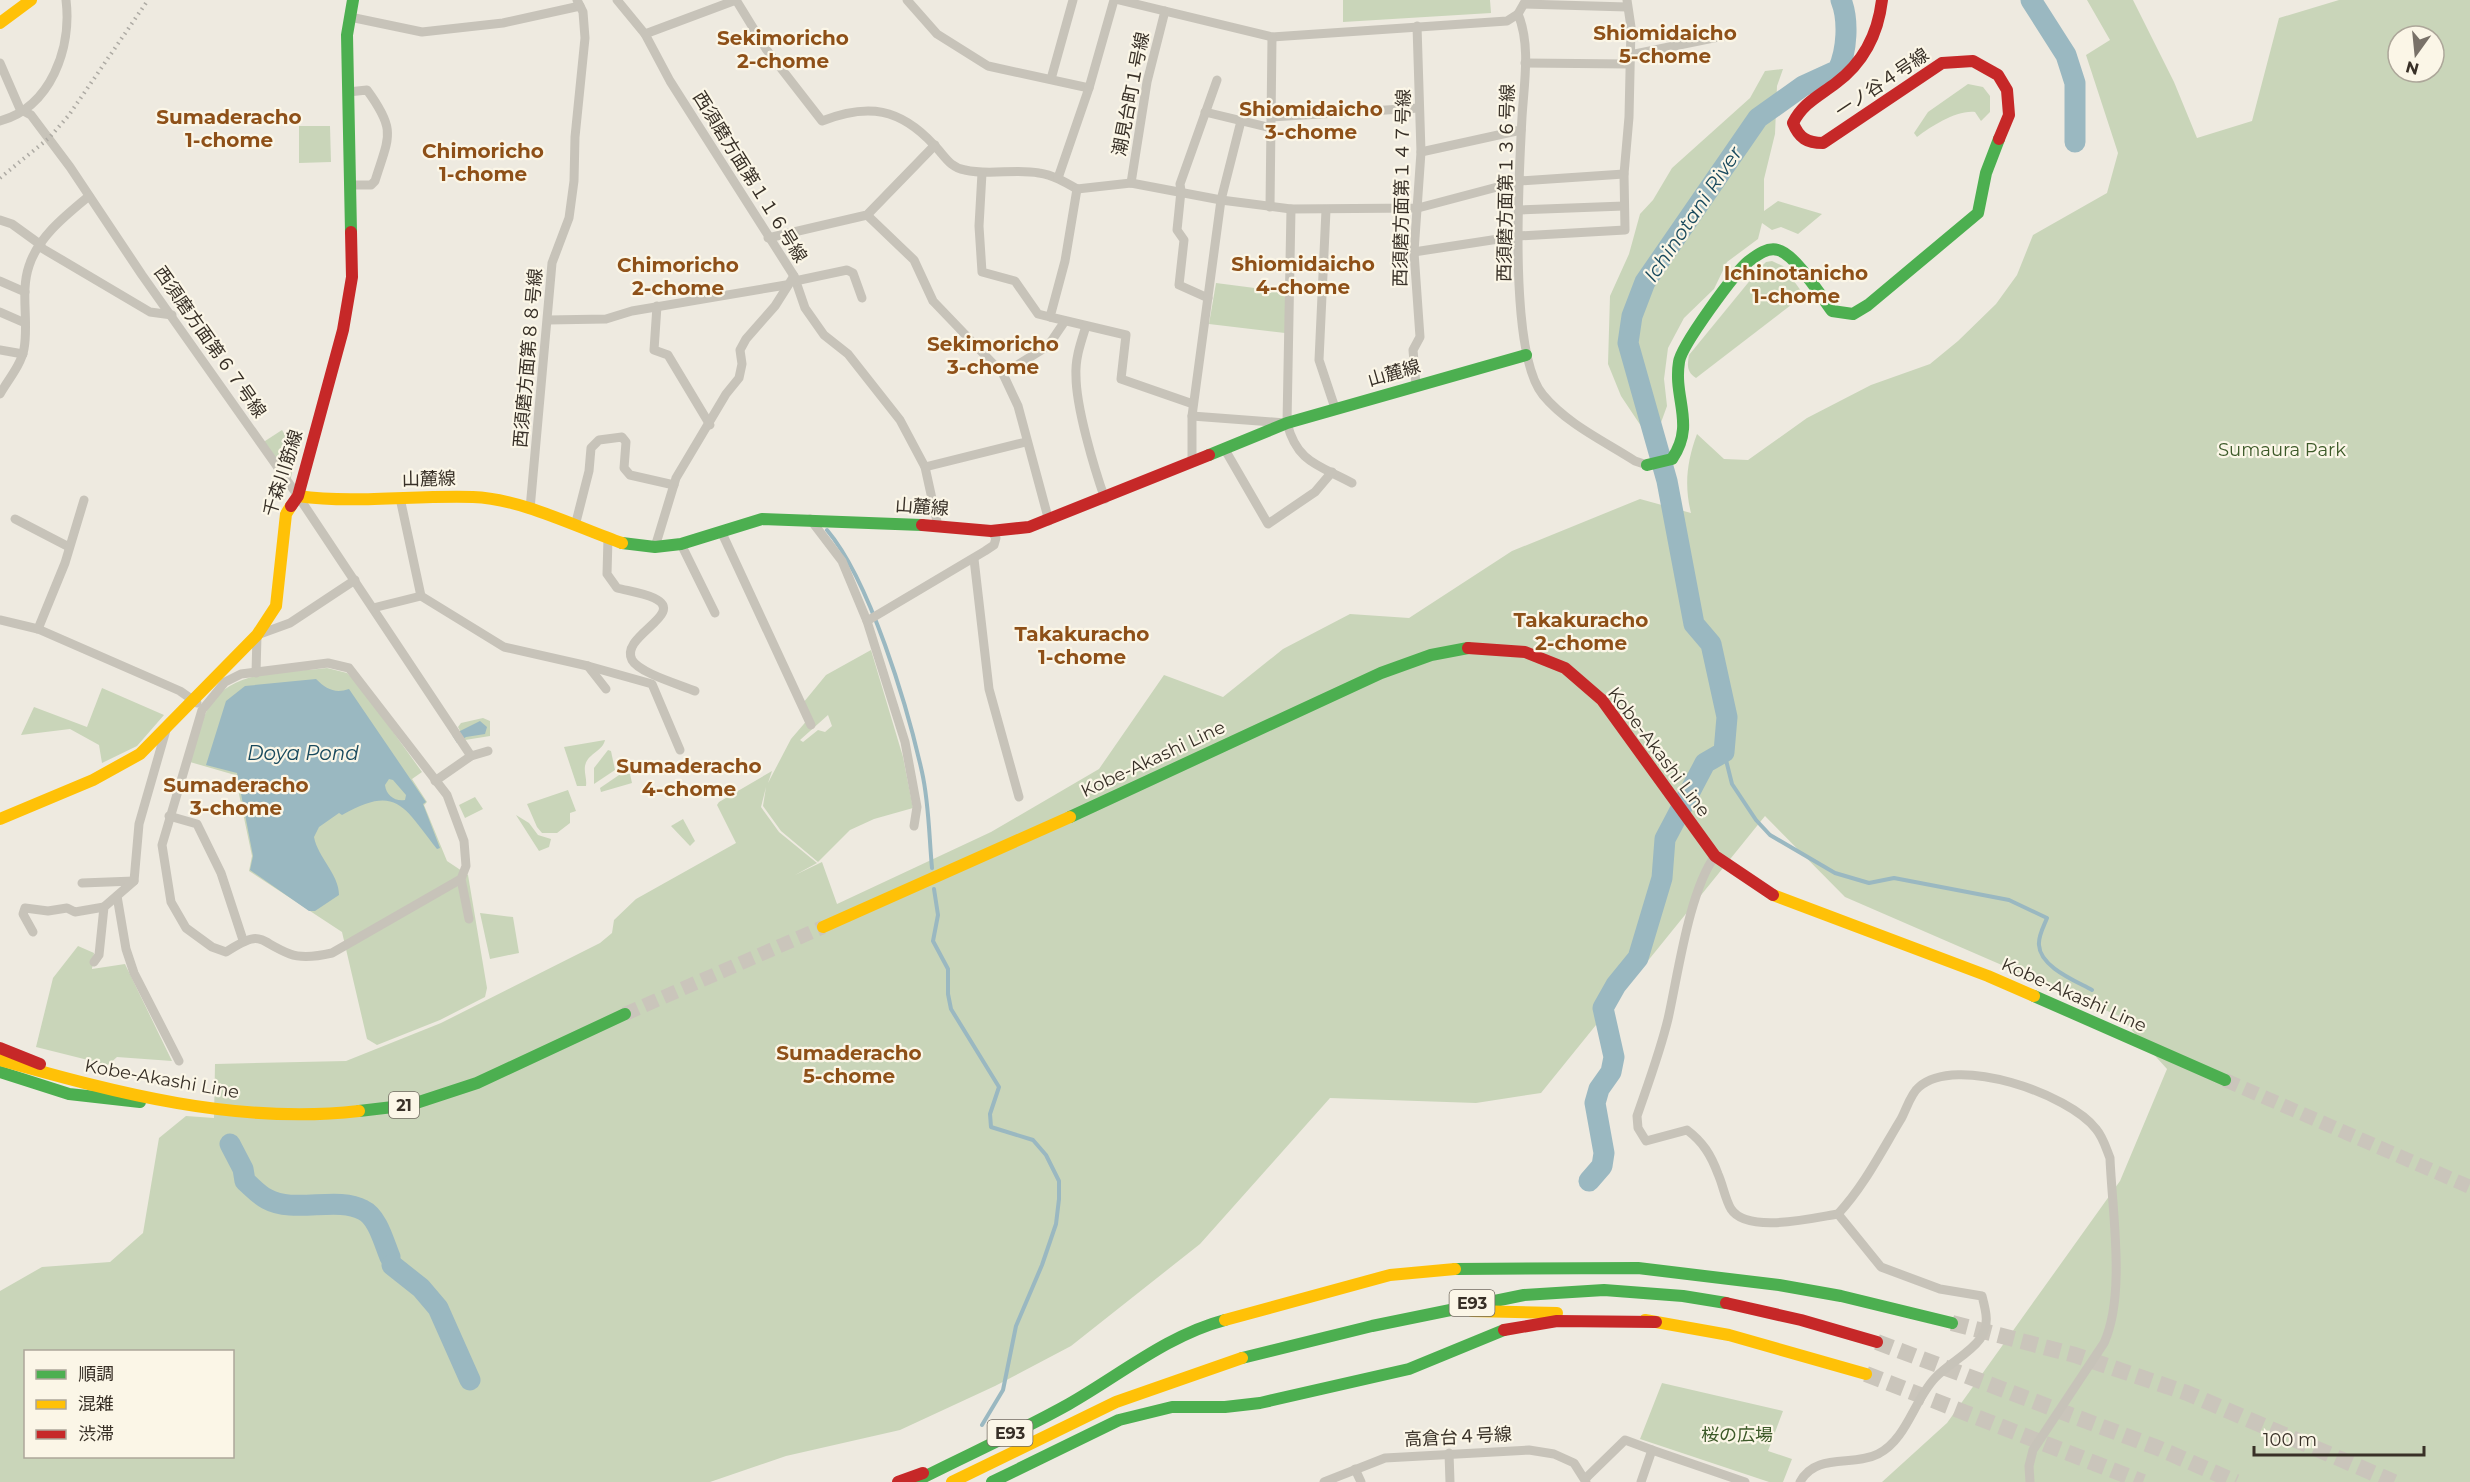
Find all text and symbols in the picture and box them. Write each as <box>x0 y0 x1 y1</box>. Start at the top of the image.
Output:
district label: Shiomidaicho 5-chome <box>1593 21 1737 68</box>
north arrow <box>2386 24 2446 84</box>
district label: Sekimoricho 2-chome <box>717 26 849 73</box>
street label: 潮見台町１号線 <box>1108 30 1154 158</box>
street label: 一ノ谷４号線 <box>1831 44 1933 122</box>
text: N <box>2404 57 2421 79</box>
street label: 西須磨方面第１３６号線 <box>1493 84 1519 282</box>
street label: 西須磨方面第１１６号線 <box>688 87 812 267</box>
street label: 西須磨方面第１４７号線 <box>1389 89 1415 287</box>
district label: Shiomidaicho 3-chome <box>1239 97 1383 144</box>
district label: Sumaderacho 1-chome <box>156 105 302 152</box>
district label: Chimoricho 1-chome <box>422 139 544 186</box>
water label: Ichinotani River <box>1639 141 1748 286</box>
district label: Shiomidaicho 4-chome <box>1231 252 1375 299</box>
district label: Chimoricho 2-chome <box>617 253 739 300</box>
district label: Ichinotanicho 1-chome <box>1724 261 1868 308</box>
street label: 西須磨方面第６７号線 <box>149 262 271 422</box>
street label: 西須磨方面第８８号線 <box>509 267 547 449</box>
district label: Sekimoricho 3-chome <box>927 332 1059 379</box>
street label: 山麓線 <box>1365 355 1423 391</box>
street label: 千森川筋線 <box>259 427 307 519</box>
park label: Sumaura Park <box>2218 439 2346 461</box>
street label: 山麓線 <box>402 468 456 490</box>
street label: 山麓線 <box>894 494 950 520</box>
district label: Takakuracho 2-chome <box>1514 608 1648 655</box>
district label: Takakuracho 1-chome <box>1015 622 1149 669</box>
street label: Kobe-Akashi Line <box>1603 683 1715 821</box>
street label: Kobe-Akashi Line <box>1077 716 1229 802</box>
water label: Doya Pond <box>247 741 359 765</box>
district label: Sumaderacho 4-chome <box>616 754 762 801</box>
district label: Sumaderacho 3-chome <box>163 773 309 820</box>
street label: Kobe-Akashi Line <box>1998 953 2150 1037</box>
district label: Sumaderacho 5-chome <box>776 1041 922 1088</box>
street label: Kobe-Akashi Line <box>83 1055 241 1103</box>
road number: 21 <box>389 1092 419 1118</box>
road number: E93 <box>1450 1290 1494 1316</box>
legend <box>24 1350 234 1458</box>
text: 順調 <box>78 1363 114 1385</box>
text: 混雑 <box>78 1393 114 1415</box>
scale bar <box>2254 1419 2424 1457</box>
road number: E93 <box>988 1420 1032 1446</box>
text: 渋滞 <box>78 1423 114 1445</box>
street label: 高倉台４号線 <box>1403 1423 1513 1451</box>
park label: 桜の広場 <box>1701 1424 1773 1446</box>
text: 100 m <box>2263 1429 2317 1451</box>

